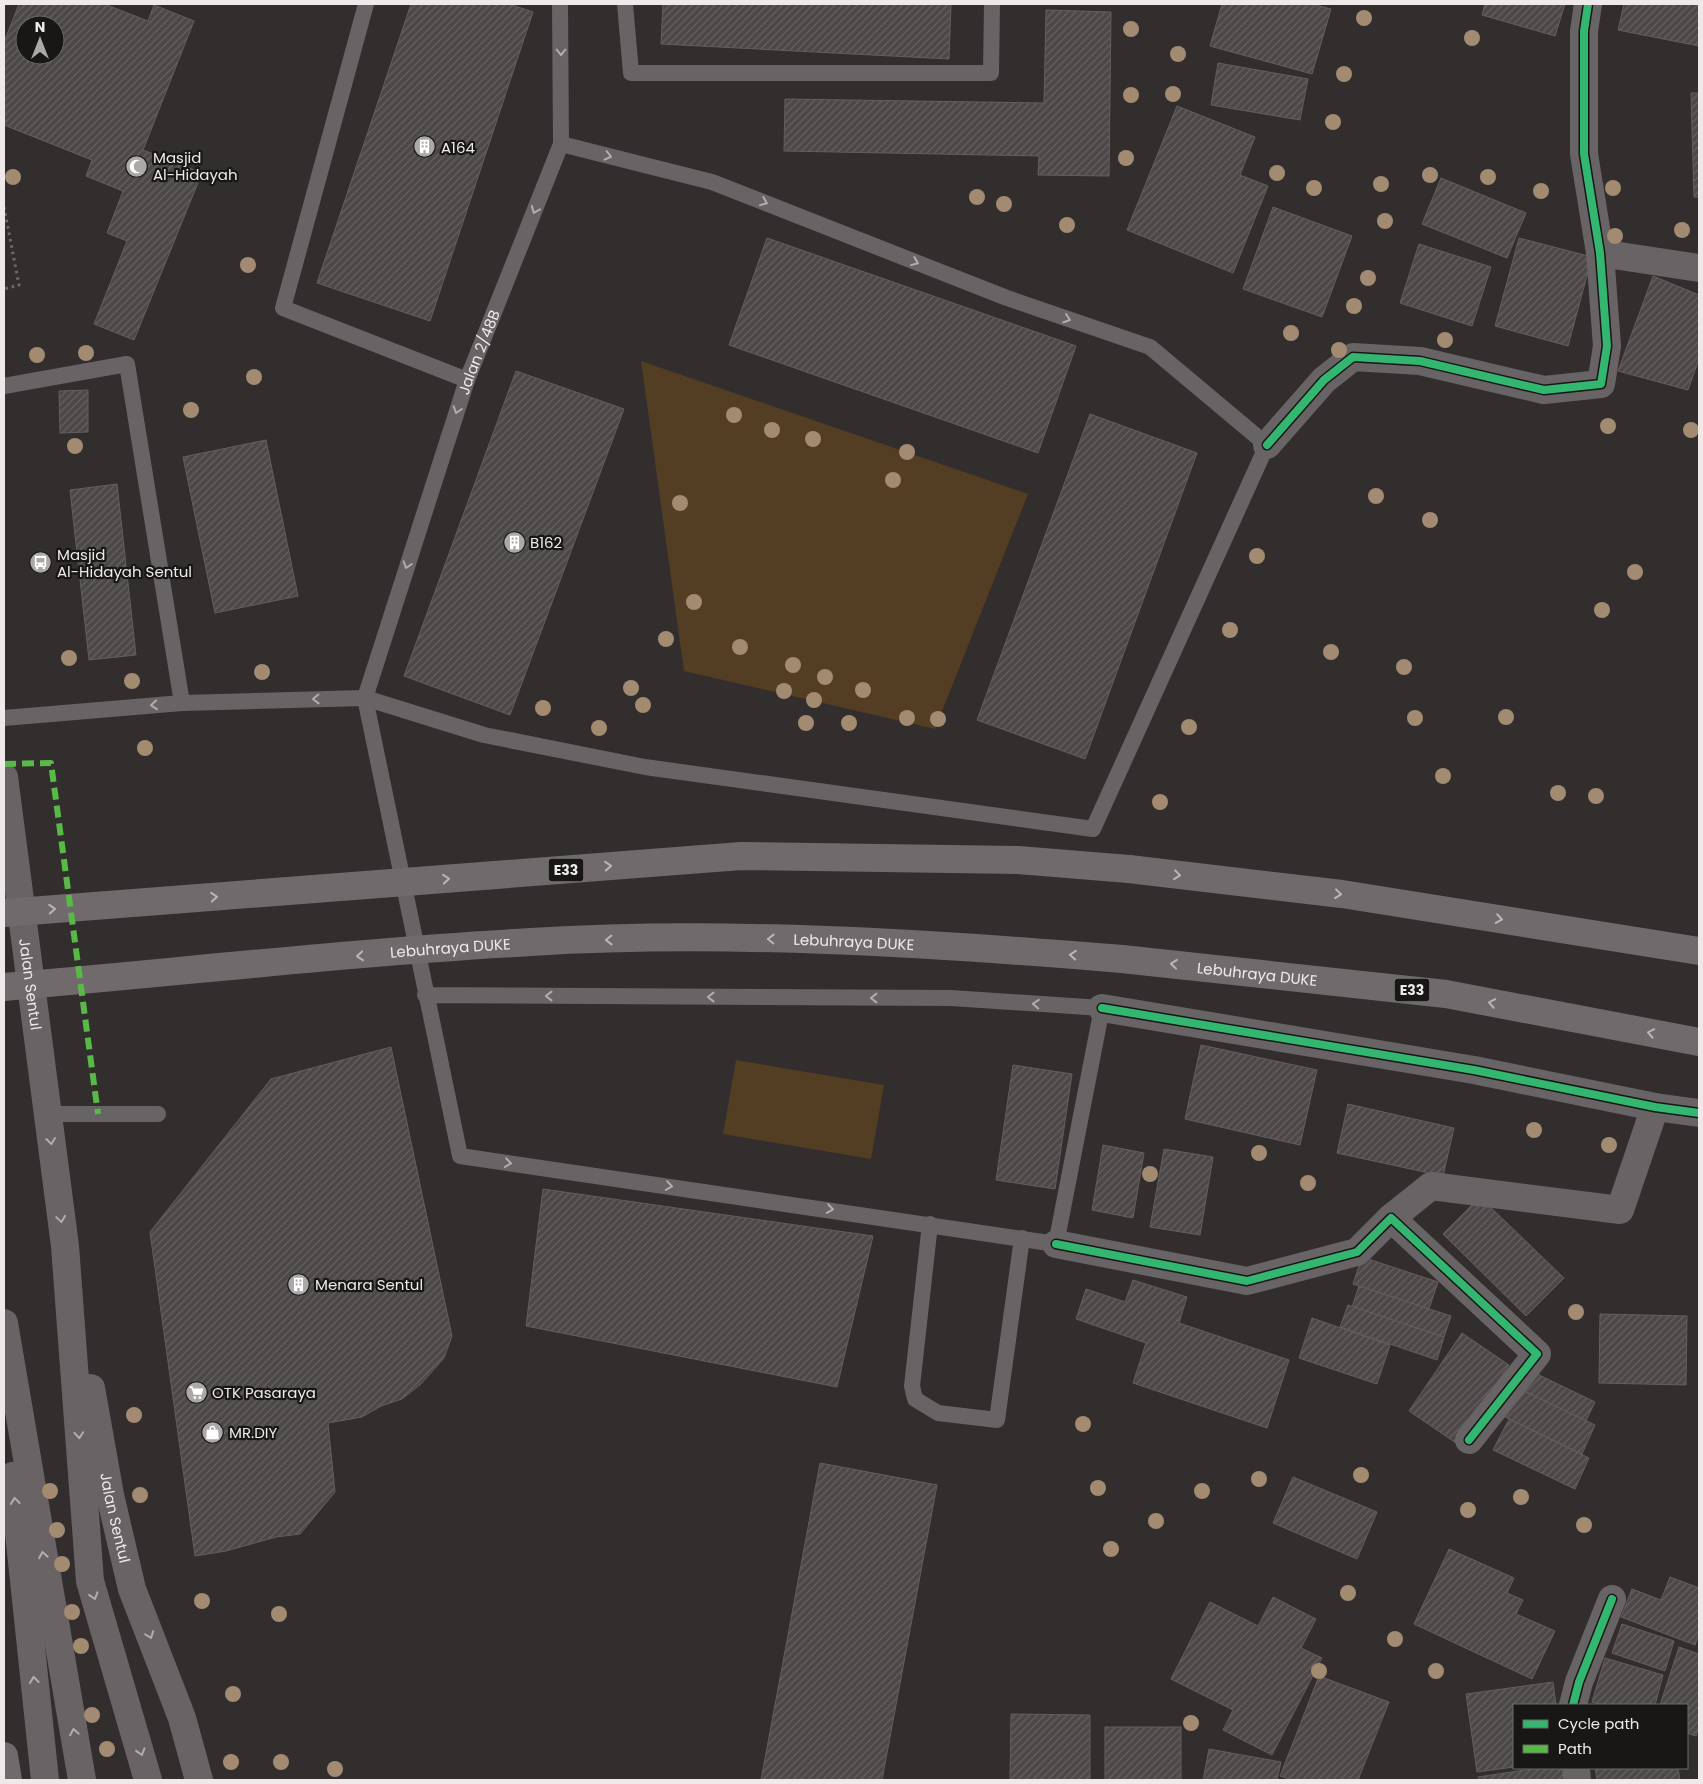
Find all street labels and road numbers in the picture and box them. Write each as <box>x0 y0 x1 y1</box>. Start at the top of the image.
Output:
street label: Jalan 2/48B <box>453 307 504 397</box>
road number: E33 <box>548 858 584 882</box>
street label: Lebuhraya DUKE <box>793 928 915 955</box>
street label: Lebuhraya DUKE <box>389 933 511 962</box>
street label: Jalan Sentul <box>15 937 47 1031</box>
street label: Lebuhraya DUKE <box>1196 957 1318 991</box>
road number: E33 <box>1394 978 1430 1002</box>
street label: Jalan Sentul <box>96 1471 136 1565</box>

